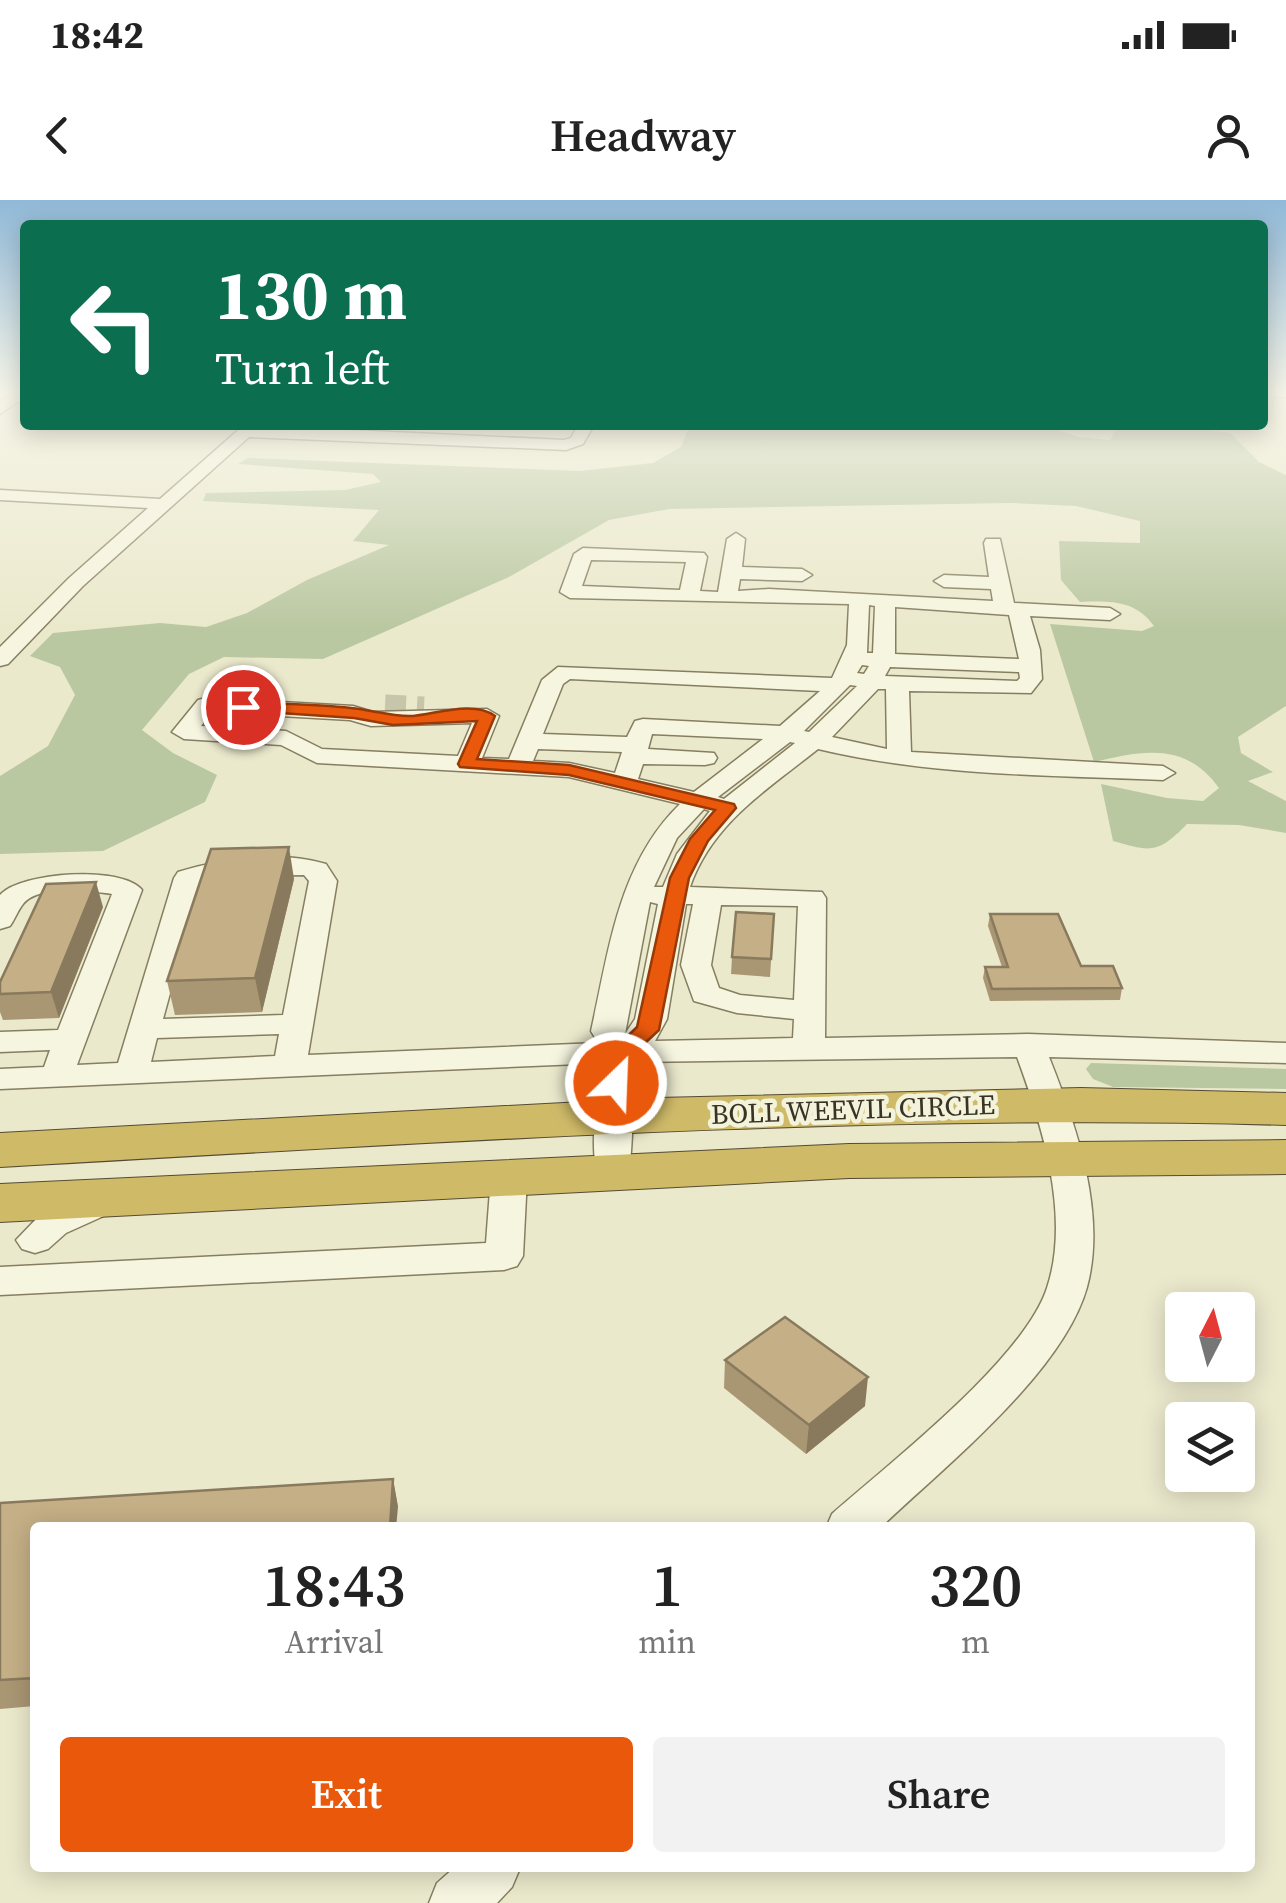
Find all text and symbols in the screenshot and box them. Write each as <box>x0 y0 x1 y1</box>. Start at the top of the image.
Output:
text: 18:42 <box>50 9 144 61</box>
text: Headway <box>550 104 736 166</box>
icon: back <box>30 108 85 163</box>
icon: person <box>1201 108 1256 163</box>
text: 130 m <box>215 246 407 342</box>
icon: left <box>50 260 180 390</box>
text: Turn left <box>215 337 389 399</box>
pin <box>201 665 286 750</box>
icon: arrive <box>216 680 271 735</box>
position arrow <box>564 1031 668 1135</box>
street label: BOLL WEEVIL CIRCLE <box>710 1085 996 1133</box>
north arrow <box>1165 1292 1255 1382</box>
map controls <box>1165 1292 1255 1492</box>
button: layers <box>1165 1402 1255 1492</box>
text: 18:43 <box>263 1544 406 1626</box>
text: 1 <box>652 1544 683 1626</box>
text: 320 <box>929 1544 1022 1626</box>
text: Arrival <box>285 1620 384 1664</box>
text: min <box>638 1620 696 1664</box>
text: m <box>961 1620 990 1664</box>
button: Exit <box>60 1737 633 1852</box>
button: Share <box>653 1737 1225 1852</box>

